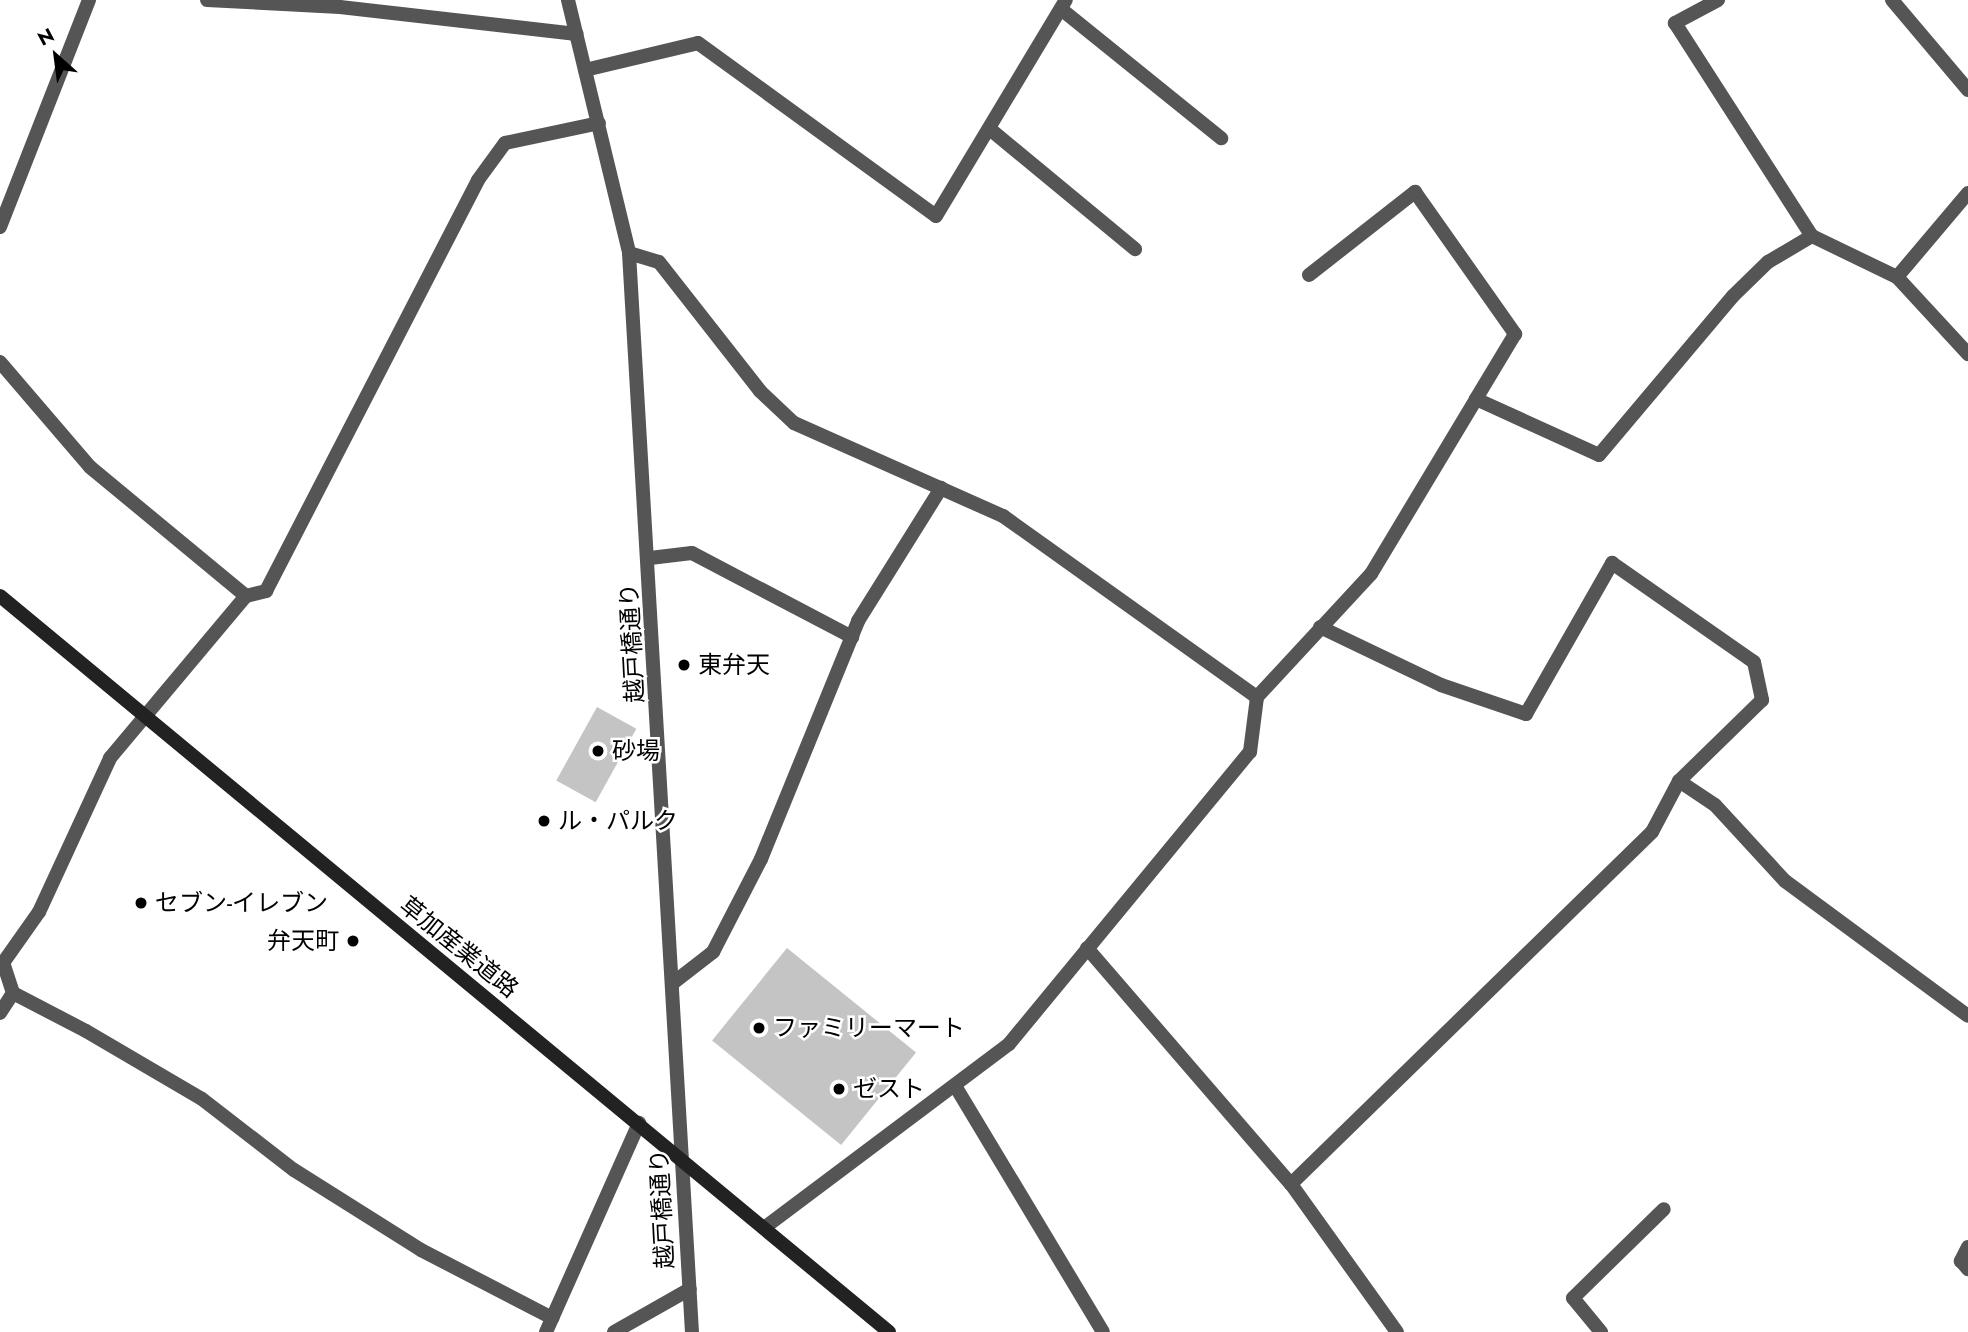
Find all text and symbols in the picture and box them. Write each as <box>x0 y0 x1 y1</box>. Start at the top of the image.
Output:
north arrow <box>21 21 91 91</box>
text: N <box>33 22 59 52</box>
street label: 越戸橋通り <box>614 582 650 704</box>
place label: 東弁天 <box>698 651 770 679</box>
marker: 東弁天 <box>676 657 692 673</box>
place label: 砂場 <box>612 737 660 765</box>
marker: 砂場 <box>590 743 606 759</box>
place label: ル・パルク <box>558 807 678 835</box>
marker: ル・パルク <box>536 813 552 829</box>
place label: セブン-イレブン <box>155 889 328 917</box>
street label: 草加産業道路 <box>394 890 524 1004</box>
marker: セブン-イレブン <box>133 895 149 911</box>
place label: 弁天町 <box>267 927 339 955</box>
marker: 弁天町 <box>345 933 361 949</box>
place label: ファミリーマート <box>773 1014 965 1042</box>
marker: ファミリーマート <box>751 1020 767 1036</box>
place label: ゼスト <box>853 1075 925 1103</box>
marker: ゼスト <box>831 1081 847 1097</box>
street label: 越戸橋通り <box>644 1148 680 1270</box>

